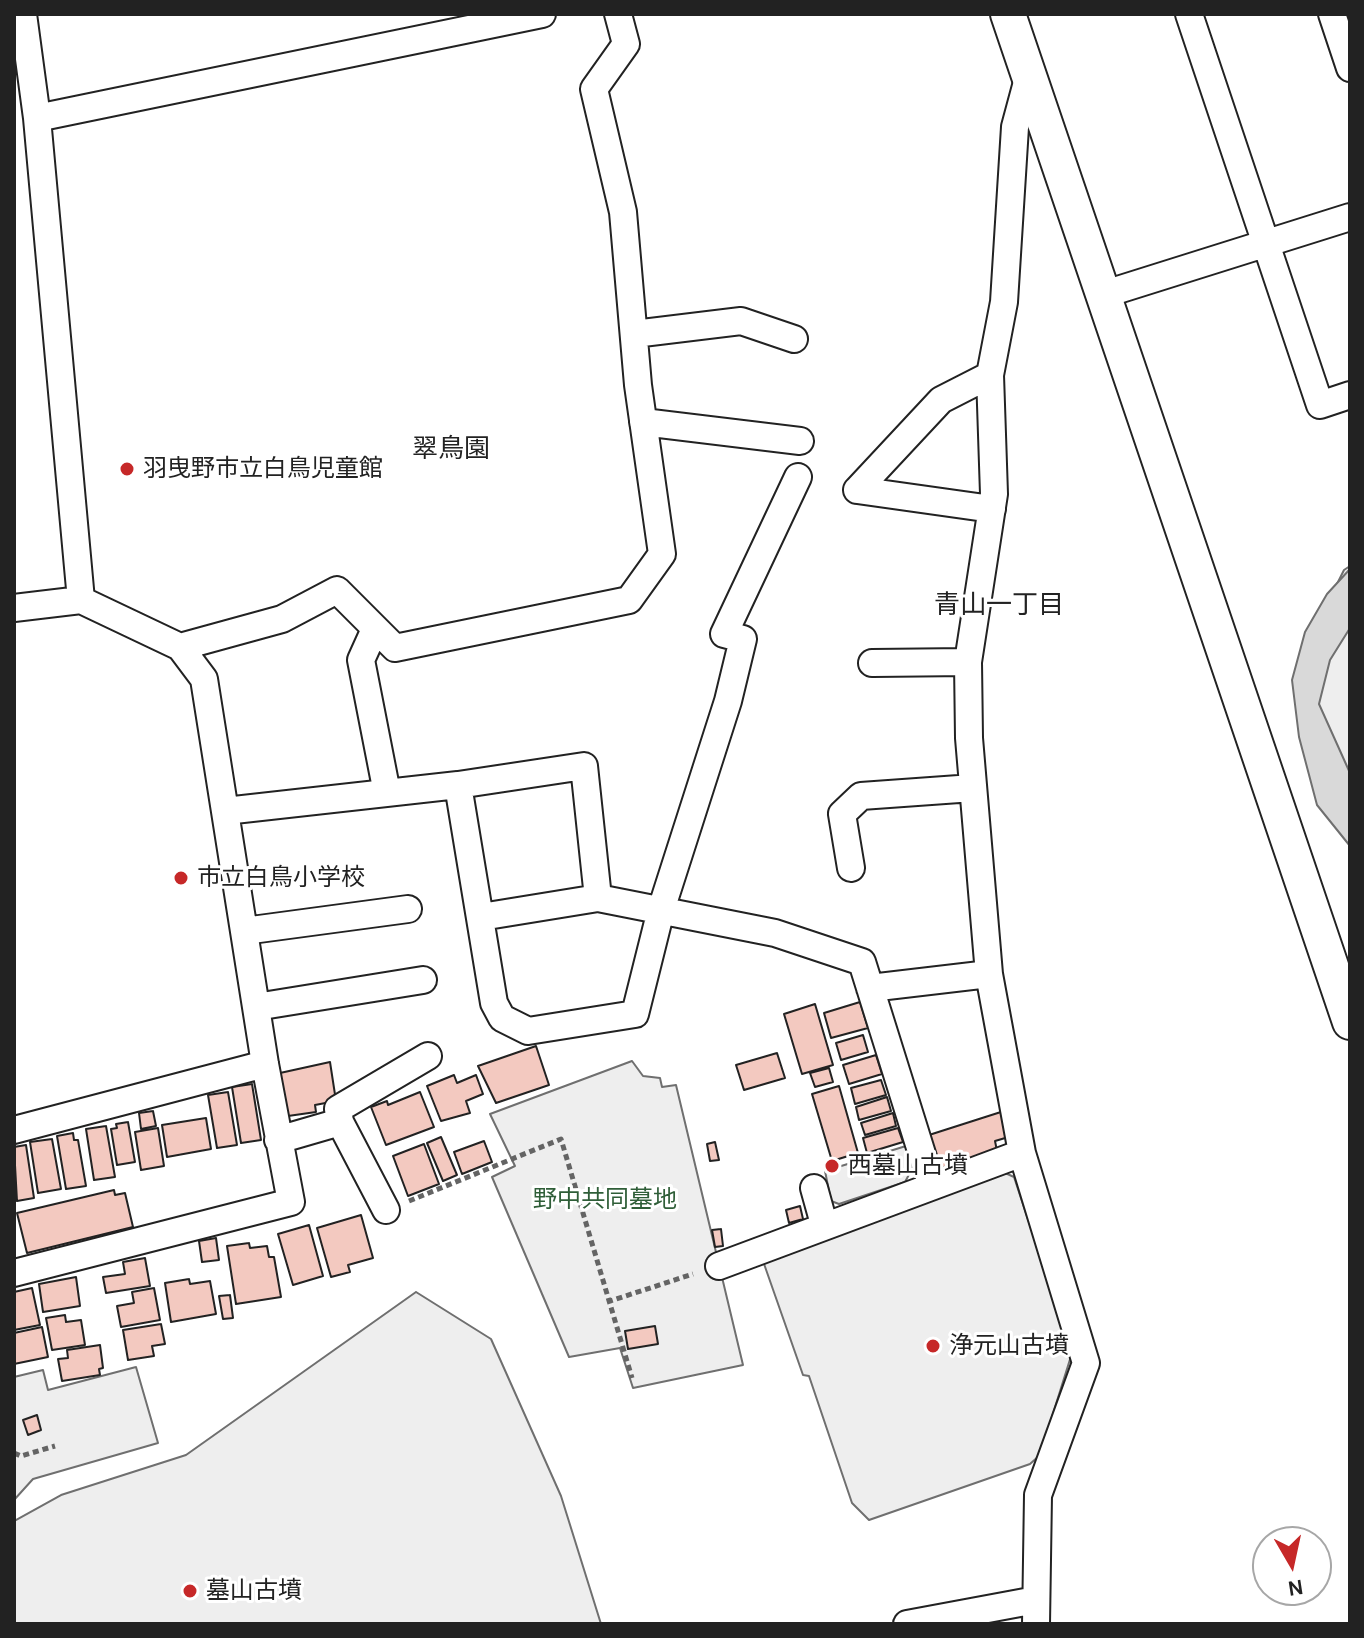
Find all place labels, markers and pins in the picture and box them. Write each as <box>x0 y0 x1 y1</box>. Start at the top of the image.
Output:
place label: 羽曳野市立白鳥児童館 <box>143 455 383 483</box>
marker: 羽曳野市立白鳥児童館 <box>118 460 136 478</box>
place label: 市立白鳥小学校 <box>197 864 365 892</box>
marker: 市立白鳥小学校 <box>172 869 190 887</box>
place label: 西墓山古墳 <box>848 1152 968 1180</box>
marker: 西墓山古墳 <box>823 1157 841 1175</box>
place label: 浄元山古墳 <box>949 1332 1069 1360</box>
marker: 浄元山古墳 <box>924 1337 942 1355</box>
place label: 墓山古墳 <box>206 1577 302 1605</box>
marker: 墓山古墳 <box>181 1582 199 1600</box>

